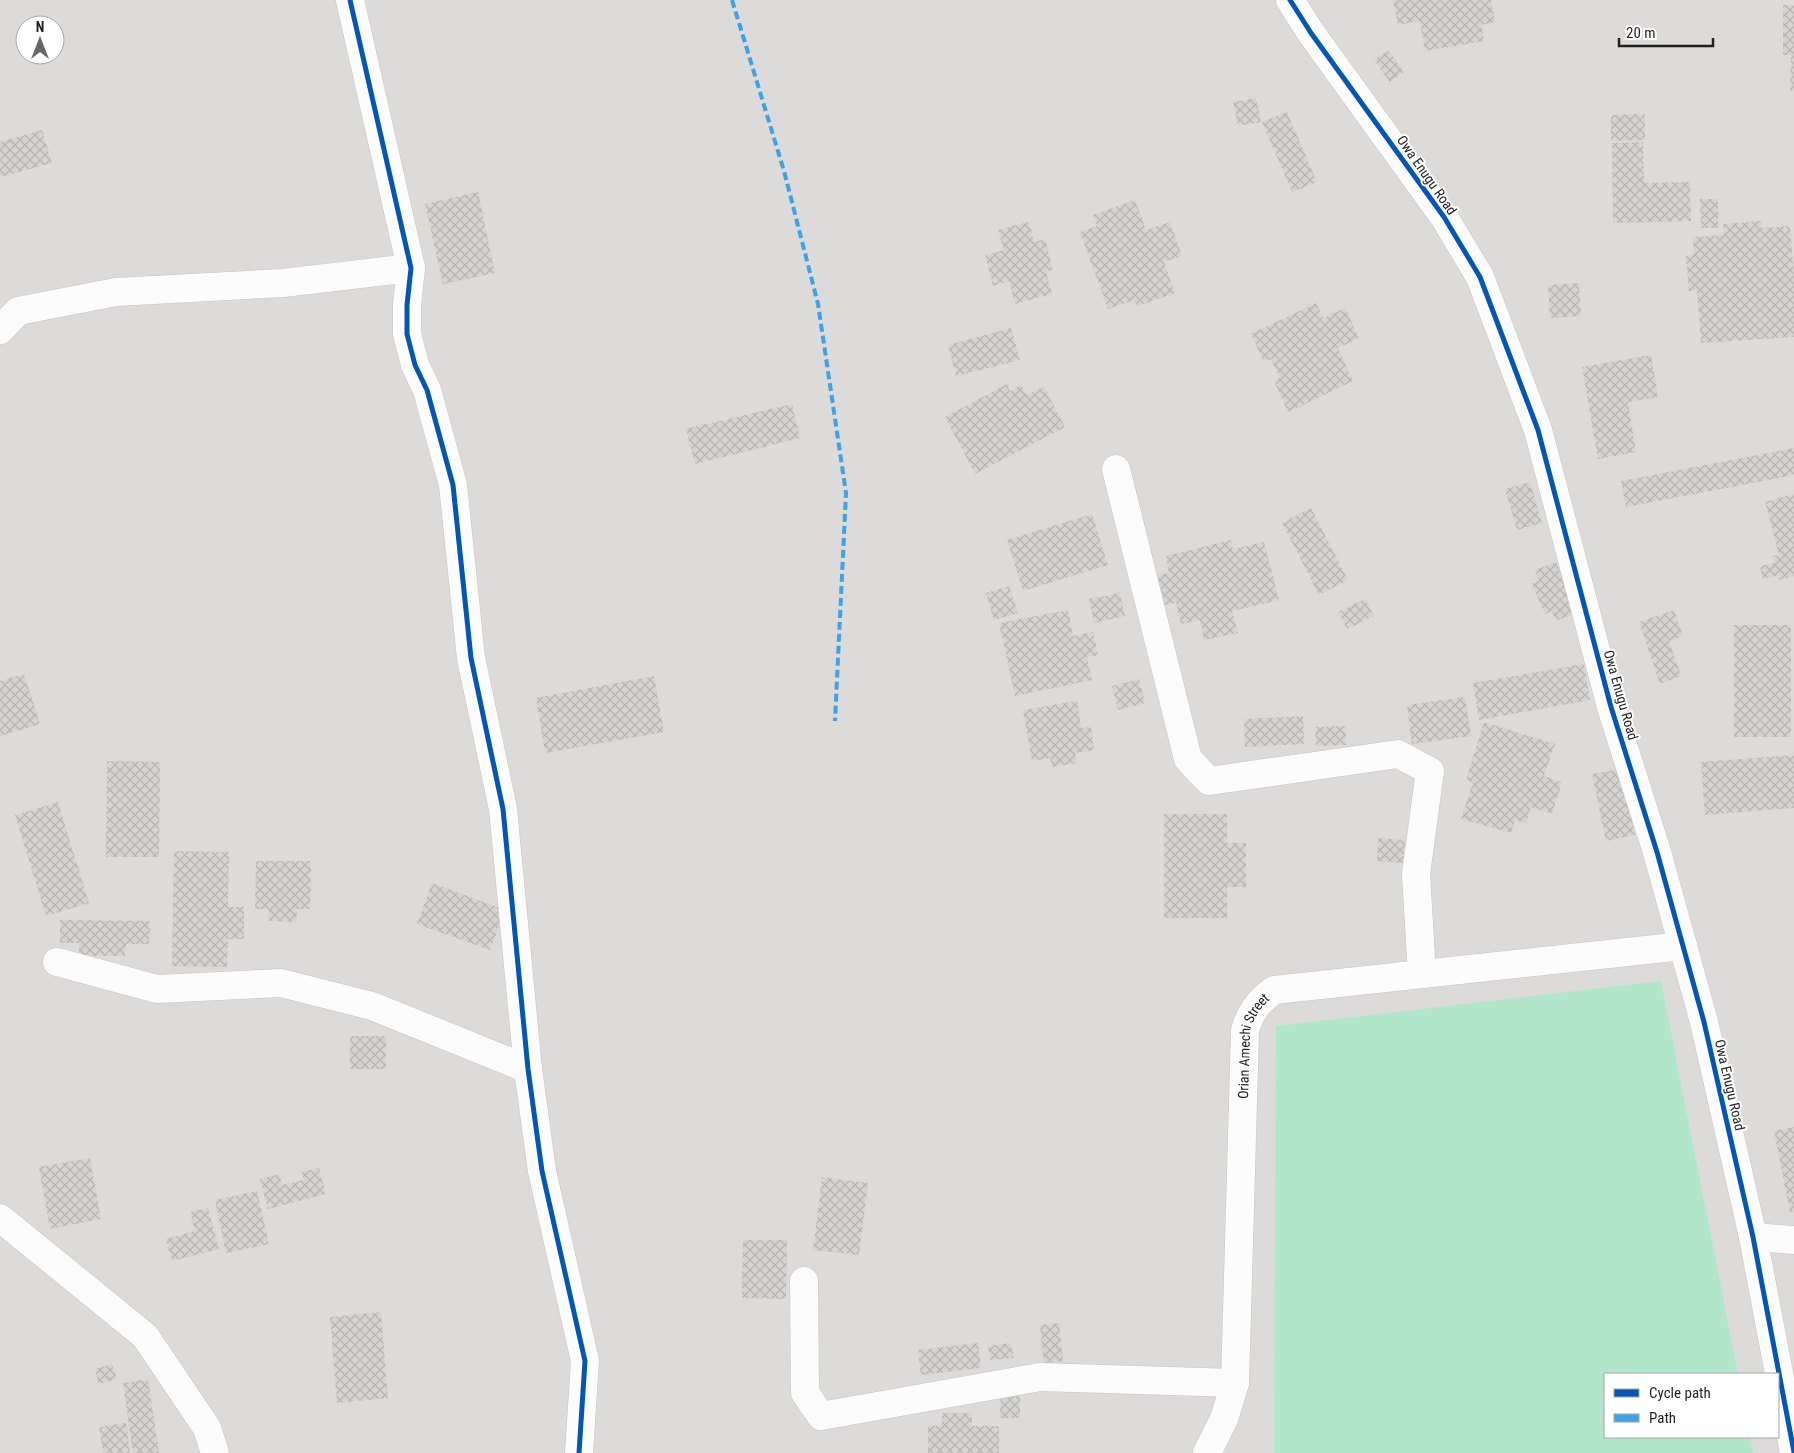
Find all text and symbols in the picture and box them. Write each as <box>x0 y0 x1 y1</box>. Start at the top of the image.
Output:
north arrow <box>15 15 65 65</box>
scale bar <box>1619 15 1713 47</box>
text: N <box>36 19 44 35</box>
text: 20 m <box>1626 24 1656 42</box>
street label: Owa Enugu Road <box>1394 132 1460 218</box>
street label: Owa Enugu Road <box>1601 648 1641 742</box>
street label: Orian Amechi Street <box>1235 990 1272 1099</box>
street label: Owa Enugu Road <box>1712 1038 1748 1132</box>
legend <box>1604 1373 1779 1438</box>
text: Cycle path <box>1649 1384 1711 1402</box>
text: Path <box>1649 1409 1676 1427</box>

